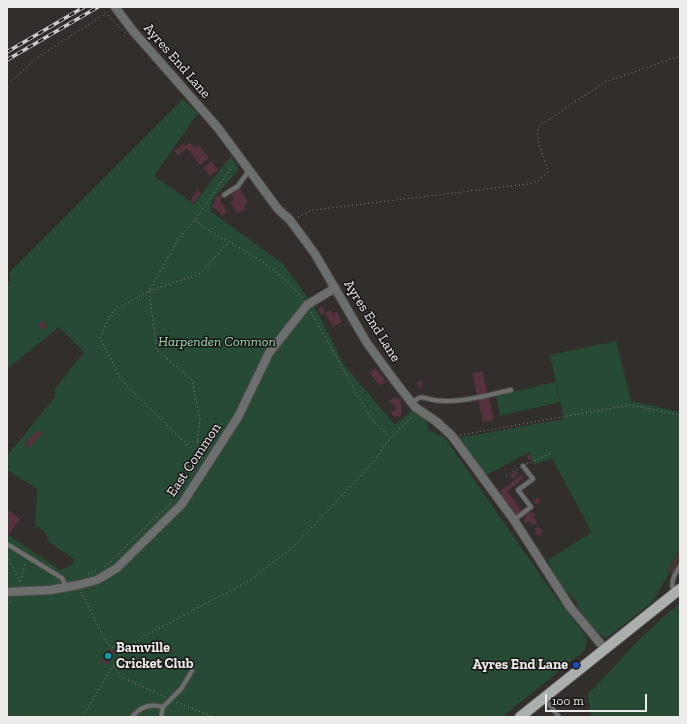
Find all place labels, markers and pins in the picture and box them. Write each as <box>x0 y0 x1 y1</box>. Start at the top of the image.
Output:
place label: Bamville Cricket Club <box>116 640 194 672</box>
marker: Bamville Cricket Club <box>103 651 113 661</box>
place label: Ayres End Lane <box>473 657 568 673</box>
marker: Ayres End Lane <box>571 660 581 670</box>

